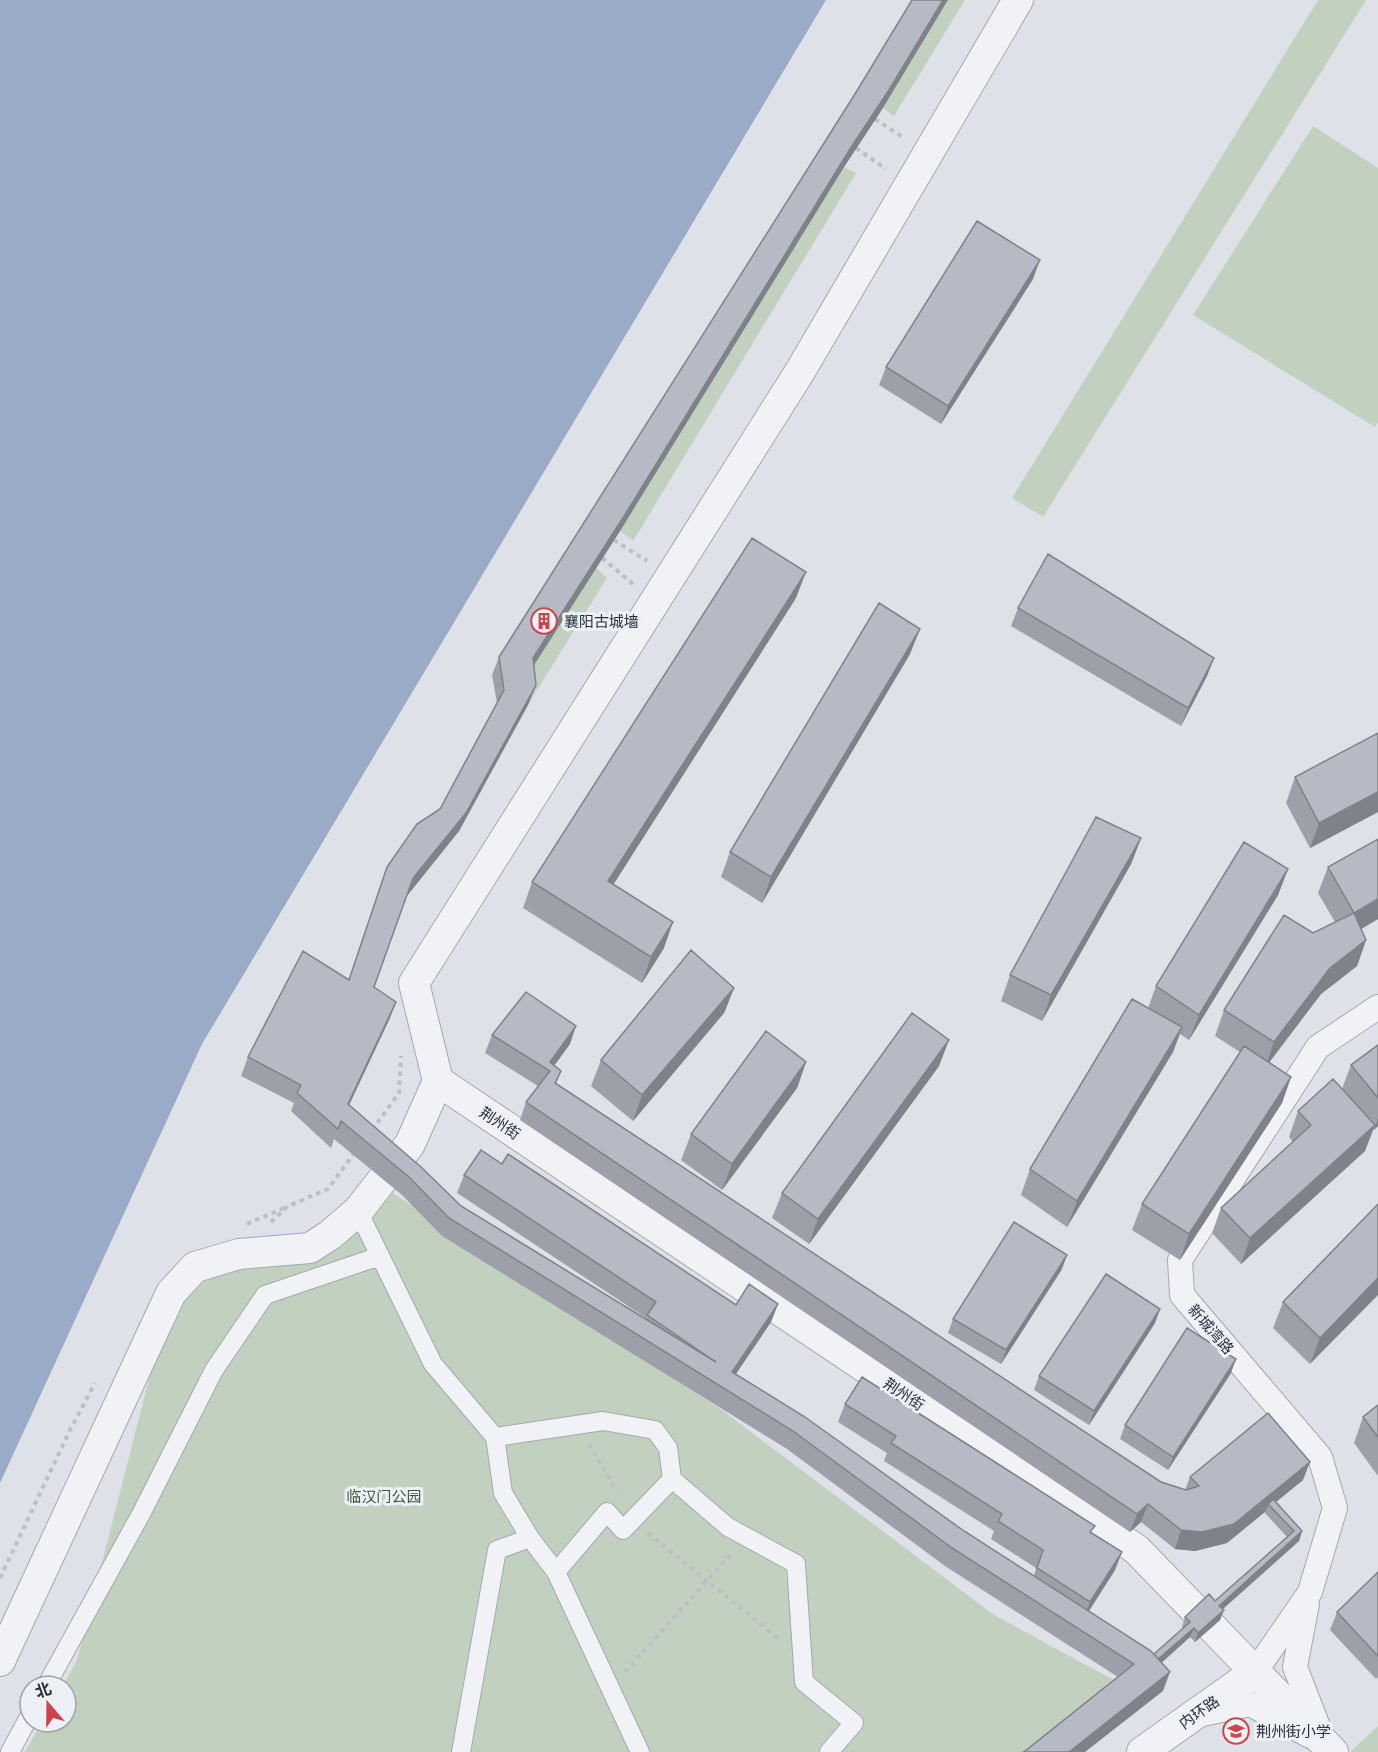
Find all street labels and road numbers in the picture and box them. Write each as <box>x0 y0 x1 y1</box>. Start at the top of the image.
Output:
street label: 荆州街 <box>477 1103 523 1143</box>
street label: 新城湾路 <box>1185 1301 1237 1357</box>
street label: 荆州街 <box>881 1374 927 1414</box>
street label: 内环路 <box>1176 1692 1222 1732</box>

